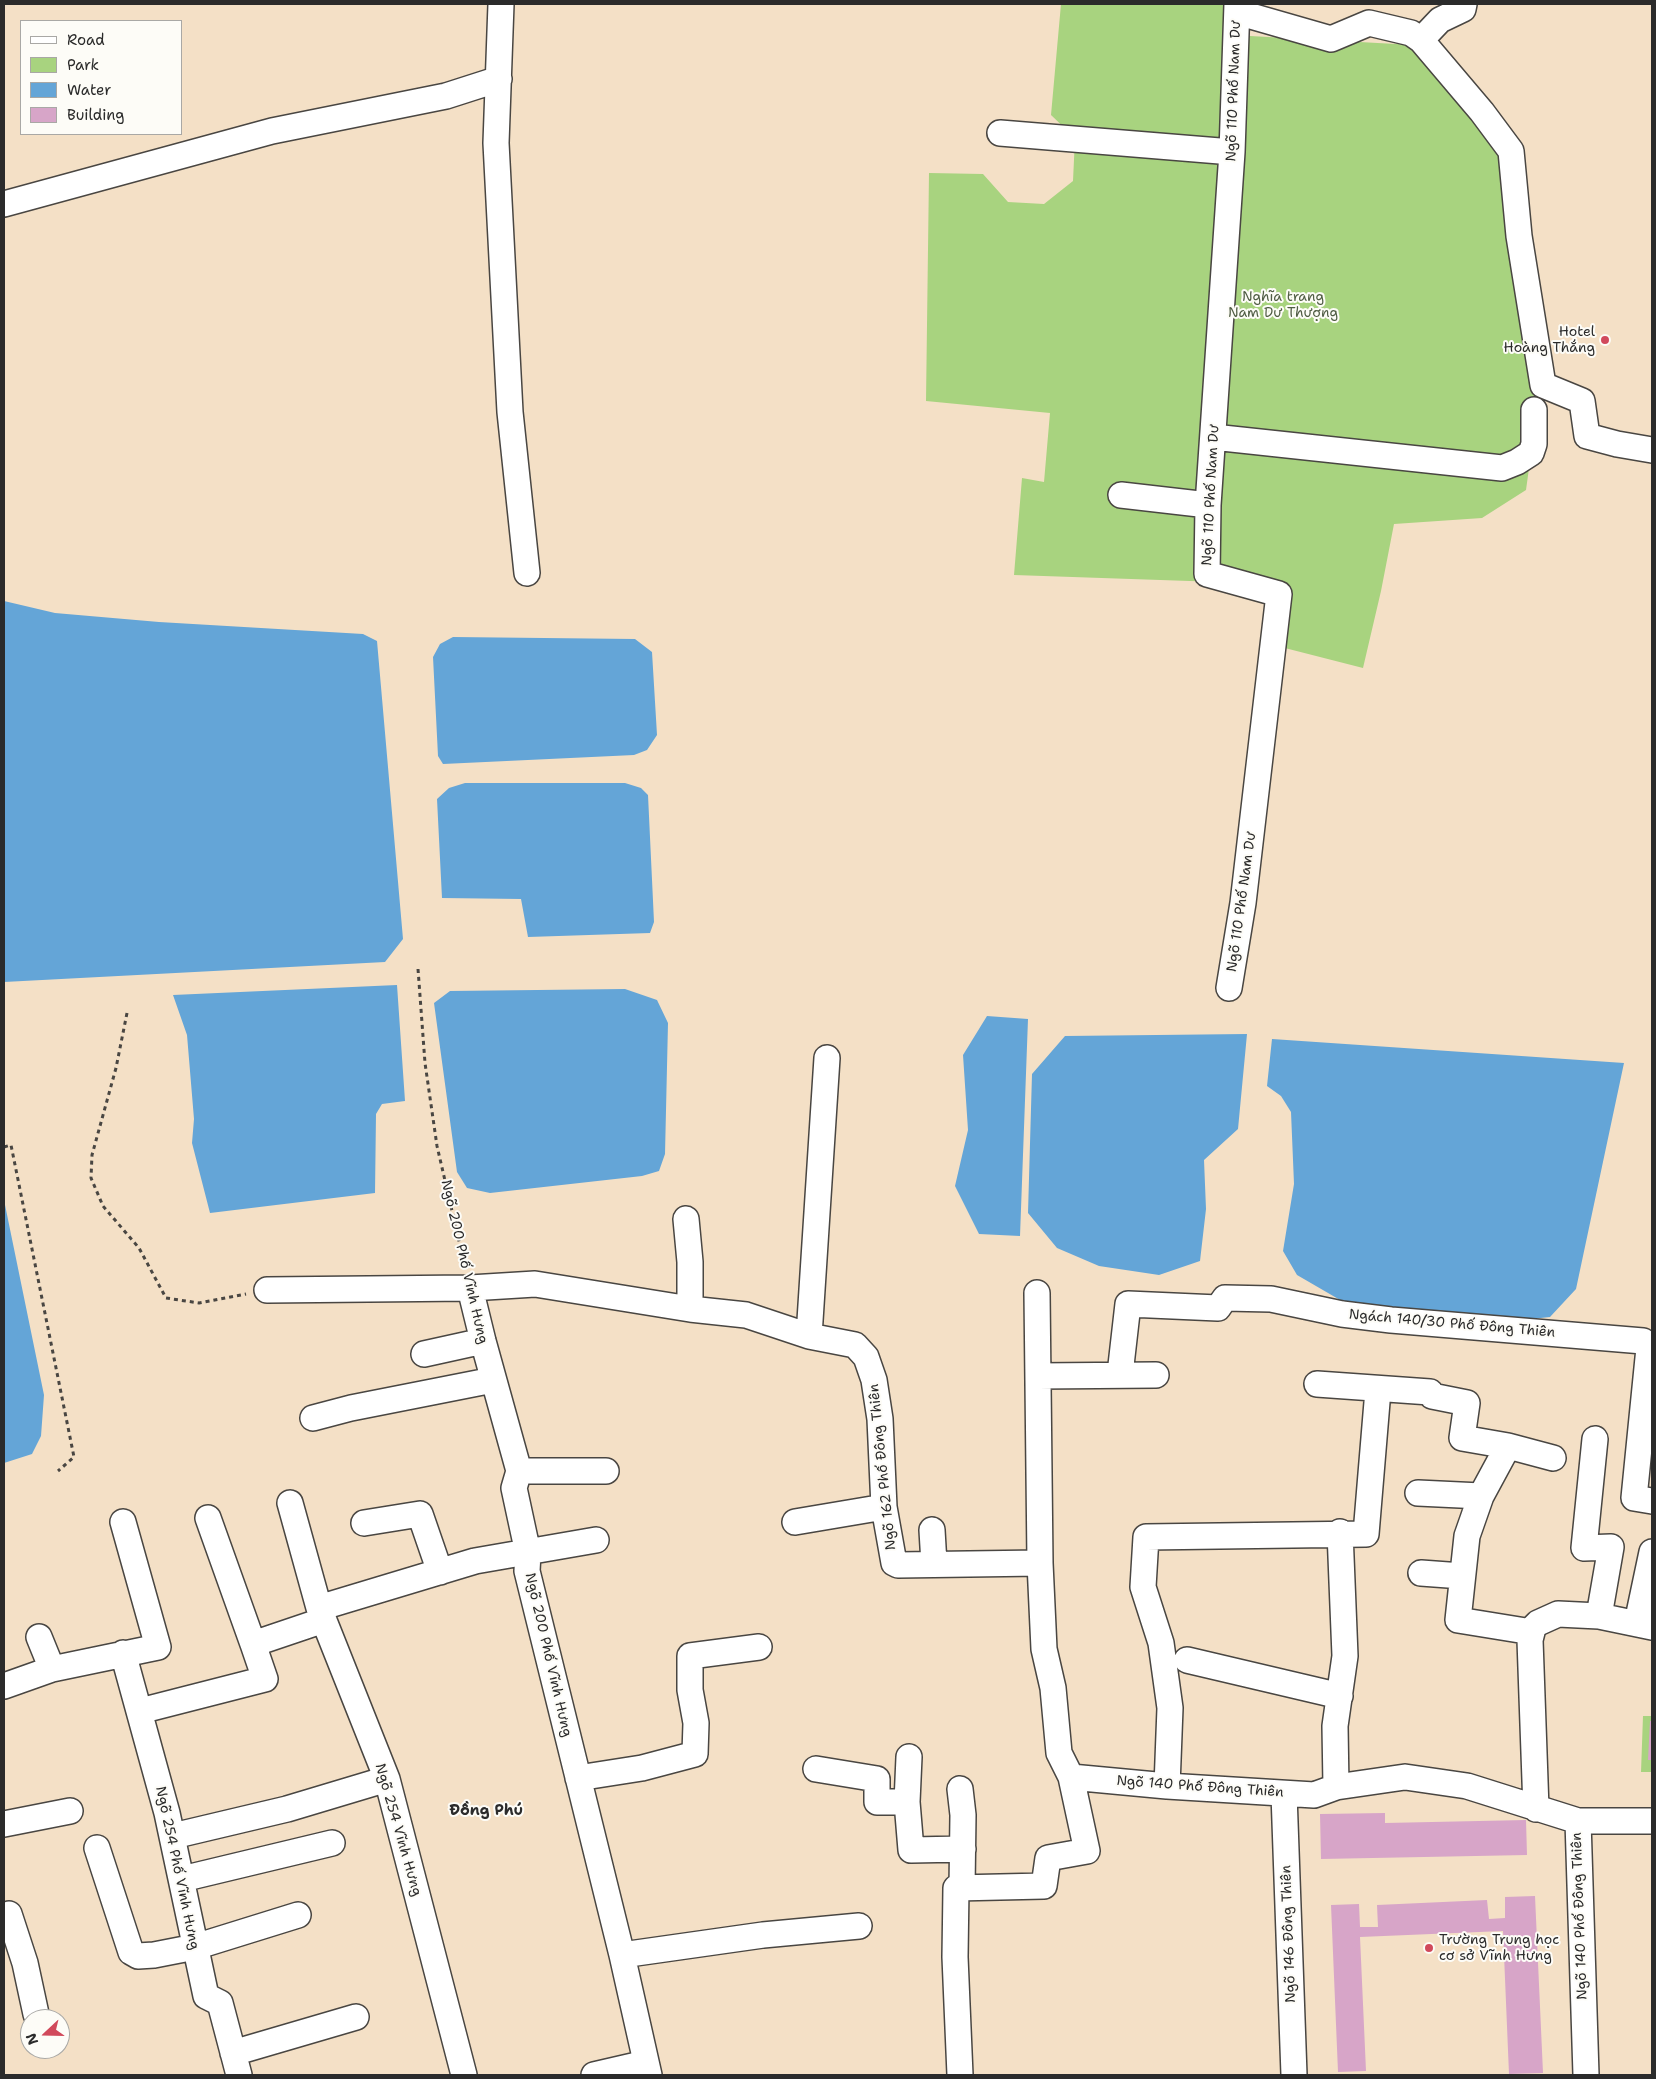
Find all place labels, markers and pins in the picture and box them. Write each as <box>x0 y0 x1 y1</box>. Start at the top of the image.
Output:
place label: Hotel Hoàng Thắng <box>1504 324 1595 357</box>
marker: Hotel Hoàng Thắng <box>1599 334 1611 346</box>
place label: Trường Trung học cơ sở Vĩnh Hưng <box>1439 1932 1559 1964</box>
marker: Trường Trung học cơ sở Vĩnh Hưng <box>1423 1942 1435 1954</box>

